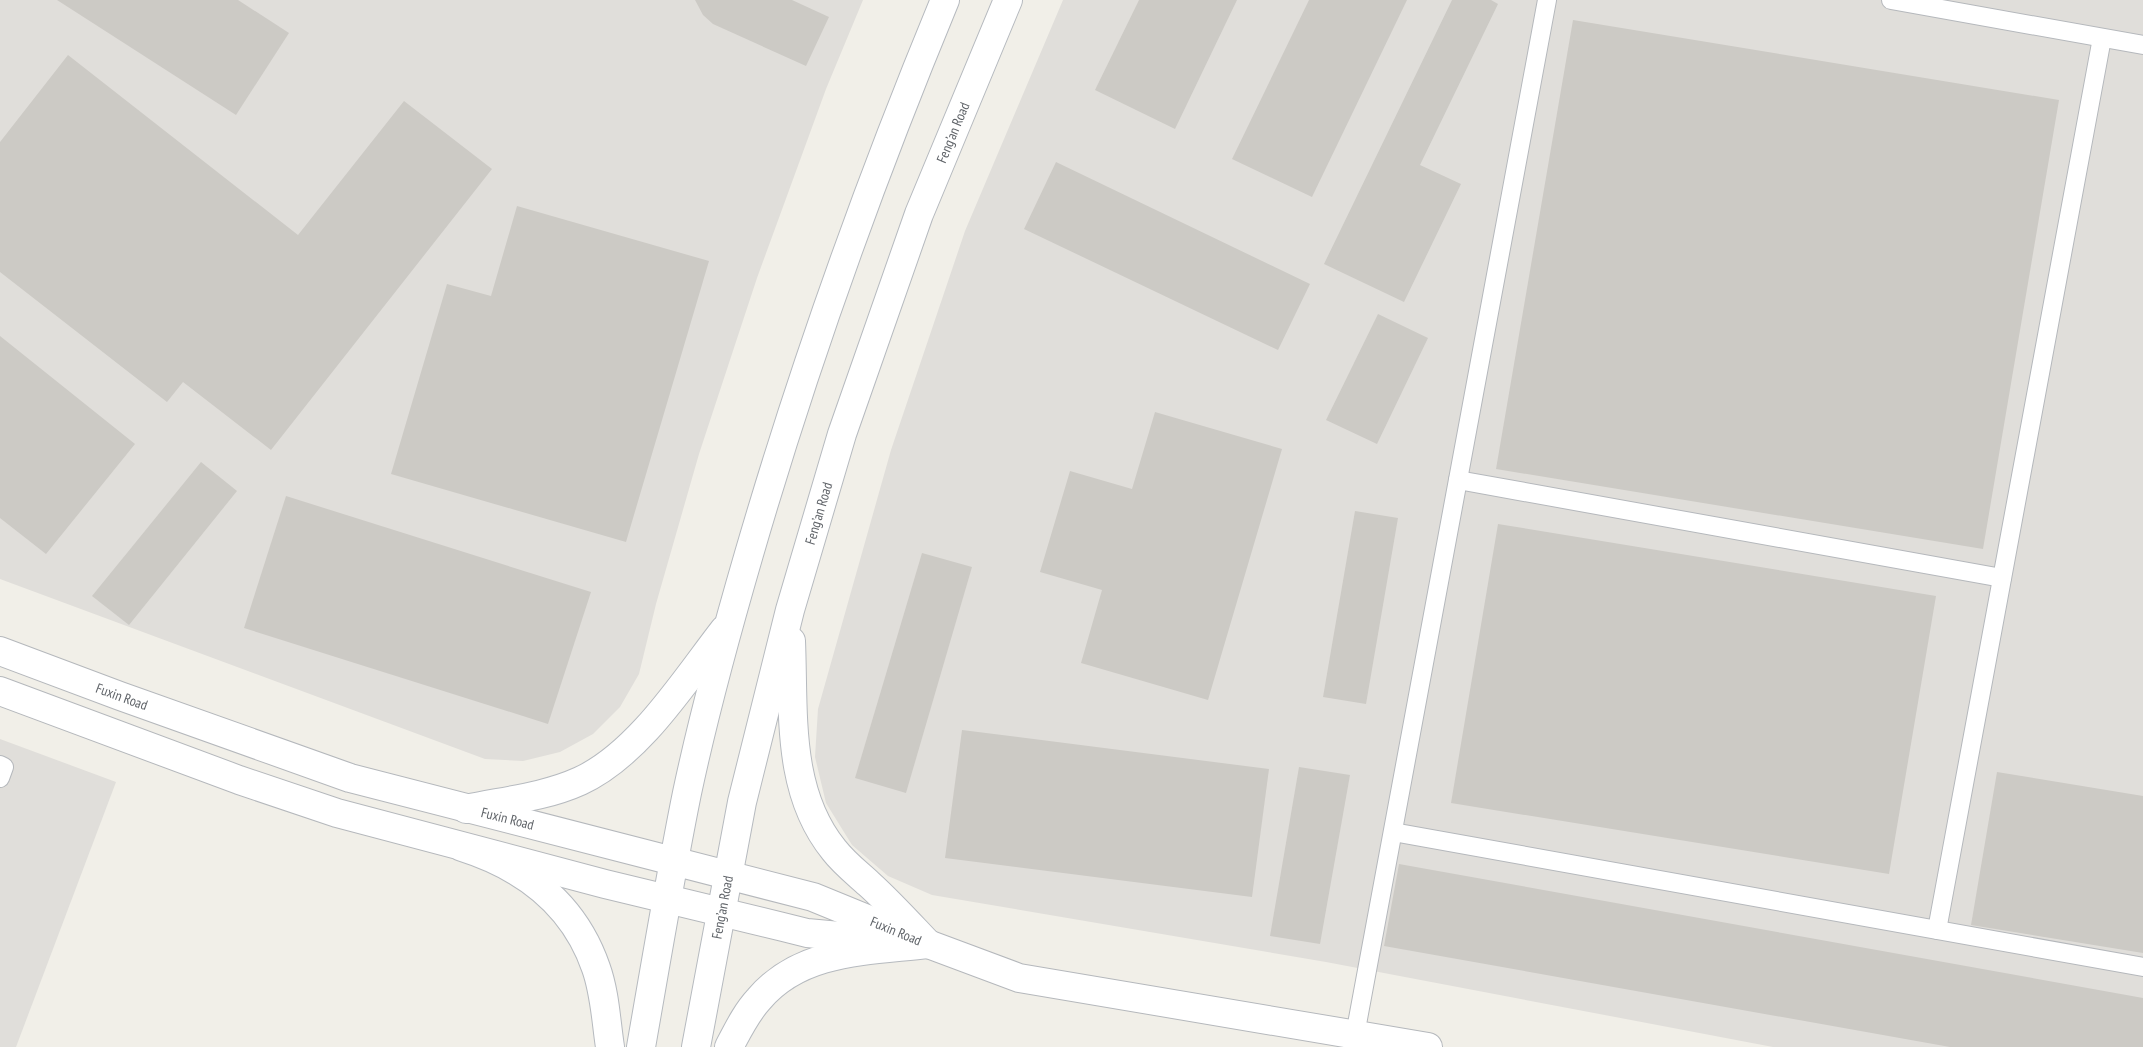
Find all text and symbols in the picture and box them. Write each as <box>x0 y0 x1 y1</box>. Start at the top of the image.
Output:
street label: Feng’an Road <box>932 100 973 166</box>
street label: Feng’an Road <box>801 480 836 547</box>
street label: Fuxin Road <box>93 679 150 714</box>
street label: Fuxin Road <box>479 803 536 834</box>
street label: Feng’an Road <box>707 874 737 941</box>
street label: Fuxin Road <box>868 912 924 949</box>

